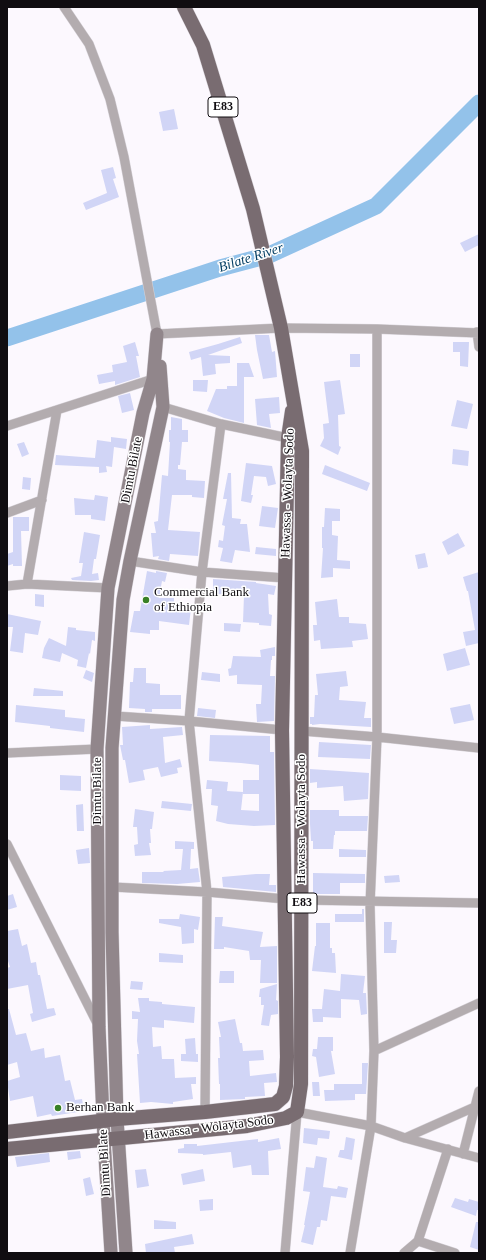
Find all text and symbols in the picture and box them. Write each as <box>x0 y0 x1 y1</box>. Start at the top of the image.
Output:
road number: E83 <box>208 97 238 117</box>
water label: Bilate River <box>216 240 286 276</box>
street label: Hawassa - Wolayta Sodo <box>278 428 298 558</box>
street label: Dimtu Bilate <box>118 435 146 505</box>
place label: Commercial Bank of Ethiopia <box>154 585 249 616</box>
marker: Commercial Bank of Ethiopia <box>141 595 151 605</box>
street label: Hawassa - Wolayta Sodo <box>294 754 310 884</box>
street label: Dimtu Bilate <box>90 757 106 825</box>
road number: E83 <box>287 893 317 913</box>
place label: Berhan Bank <box>66 1100 134 1116</box>
marker: Berhan Bank <box>53 1103 63 1113</box>
street label: Hawassa - Wolayta Sodo <box>144 1112 274 1144</box>
street label: Dimtu Bilate <box>95 1129 115 1197</box>

